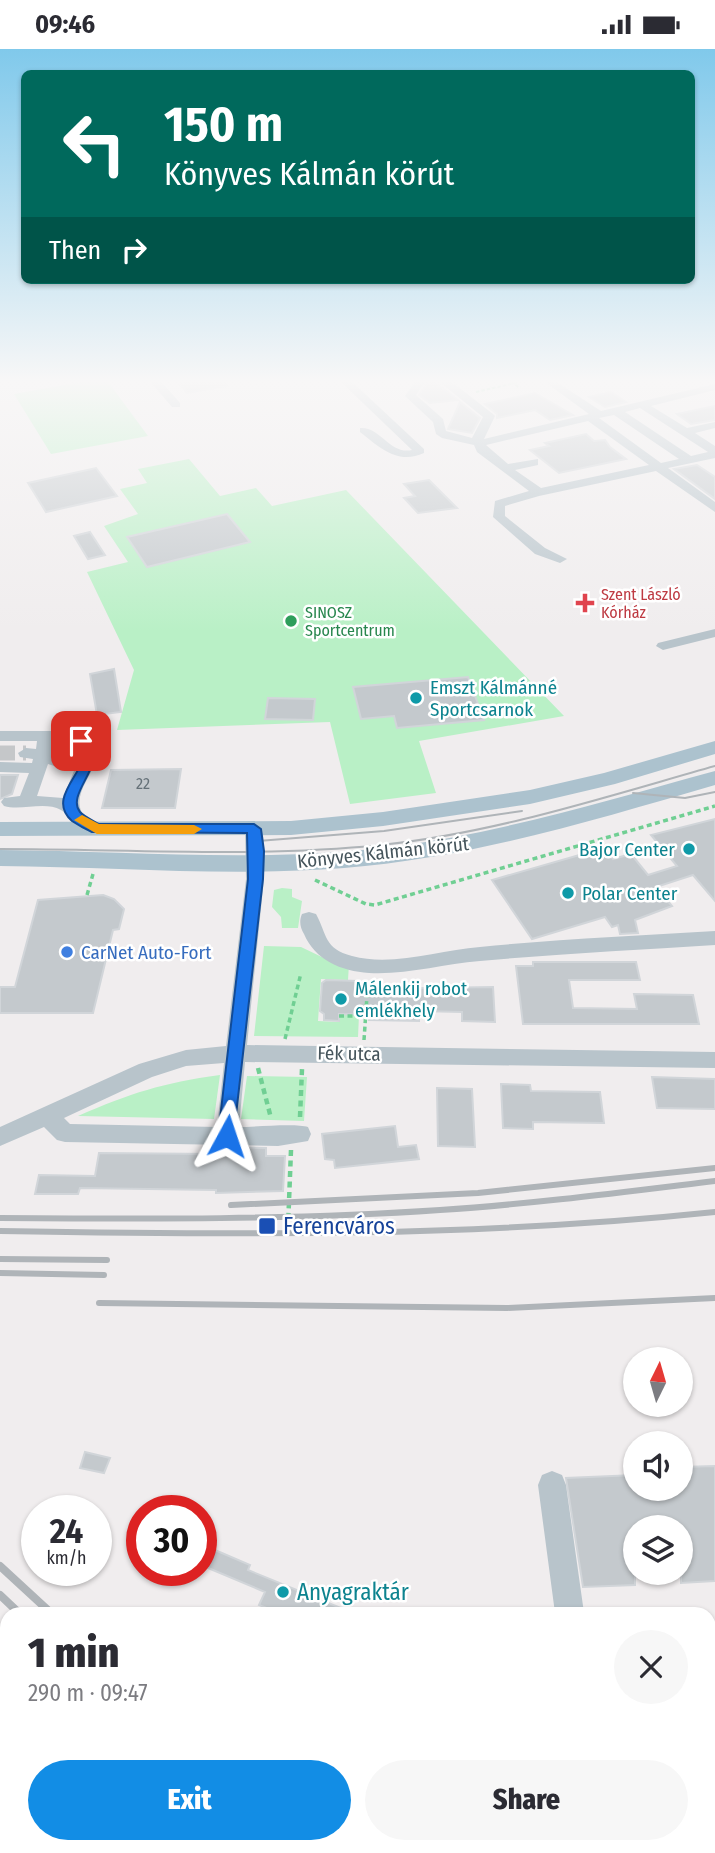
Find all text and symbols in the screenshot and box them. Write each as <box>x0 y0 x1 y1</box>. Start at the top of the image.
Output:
text: 09:46 <box>35 9 95 40</box>
text: 150 m <box>164 95 283 154</box>
icon: left <box>49 98 140 189</box>
text: Könyves Kálmán körút <box>164 155 454 193</box>
icon: right <box>115 231 153 269</box>
text: Then <box>49 235 101 266</box>
place label: Szent László Kórház <box>601 585 681 622</box>
marker: Szent László Kórház <box>575 593 595 613</box>
place label: SINOSZ Sportcentrum <box>305 603 395 640</box>
marker: SINOSZ Sportcentrum <box>283 613 299 629</box>
place label: Emszt Kálmánné Sportcsarnok <box>430 676 557 721</box>
marker: Emszt Kálmánné Sportcsarnok <box>408 690 424 706</box>
pin <box>51 711 111 771</box>
icon: arrive <box>62 722 100 760</box>
house number: 22 <box>136 774 150 793</box>
street label: Könyves Kálmán körút <box>296 832 471 873</box>
place label: Bajor Center <box>579 838 675 861</box>
marker: Bajor Center <box>681 841 697 857</box>
place label: Polar Center <box>582 882 678 905</box>
marker: Polar Center <box>560 885 576 901</box>
place label: CarNet Auto-Fort <box>81 941 212 964</box>
marker: CarNet Auto-Fort <box>59 944 75 960</box>
place label: Málenkij robot emlékhely <box>355 977 468 1022</box>
marker: Málenkij robot emlékhely <box>333 991 349 1007</box>
street label: Fék utca <box>317 1041 381 1066</box>
position arrow <box>190 1099 264 1173</box>
place label: Ferencváros <box>283 1212 395 1240</box>
marker: Ferencváros <box>257 1216 277 1236</box>
north arrow <box>623 1347 693 1417</box>
map controls <box>623 1347 693 1585</box>
button: sound <box>623 1431 693 1501</box>
speed limit sign: 30 <box>126 1495 217 1586</box>
text: 24 <box>50 1510 83 1552</box>
button: layers <box>623 1515 693 1585</box>
text: km/h <box>46 1547 87 1569</box>
place label: Anyagraktár <box>297 1578 409 1606</box>
marker: Anyagraktár <box>275 1584 291 1600</box>
text: 1 min <box>28 1628 119 1678</box>
button: close <box>614 1630 688 1704</box>
text: 290 m · 09:47 <box>28 1679 148 1707</box>
button: Exit <box>28 1760 351 1840</box>
button: Share <box>365 1760 688 1840</box>

